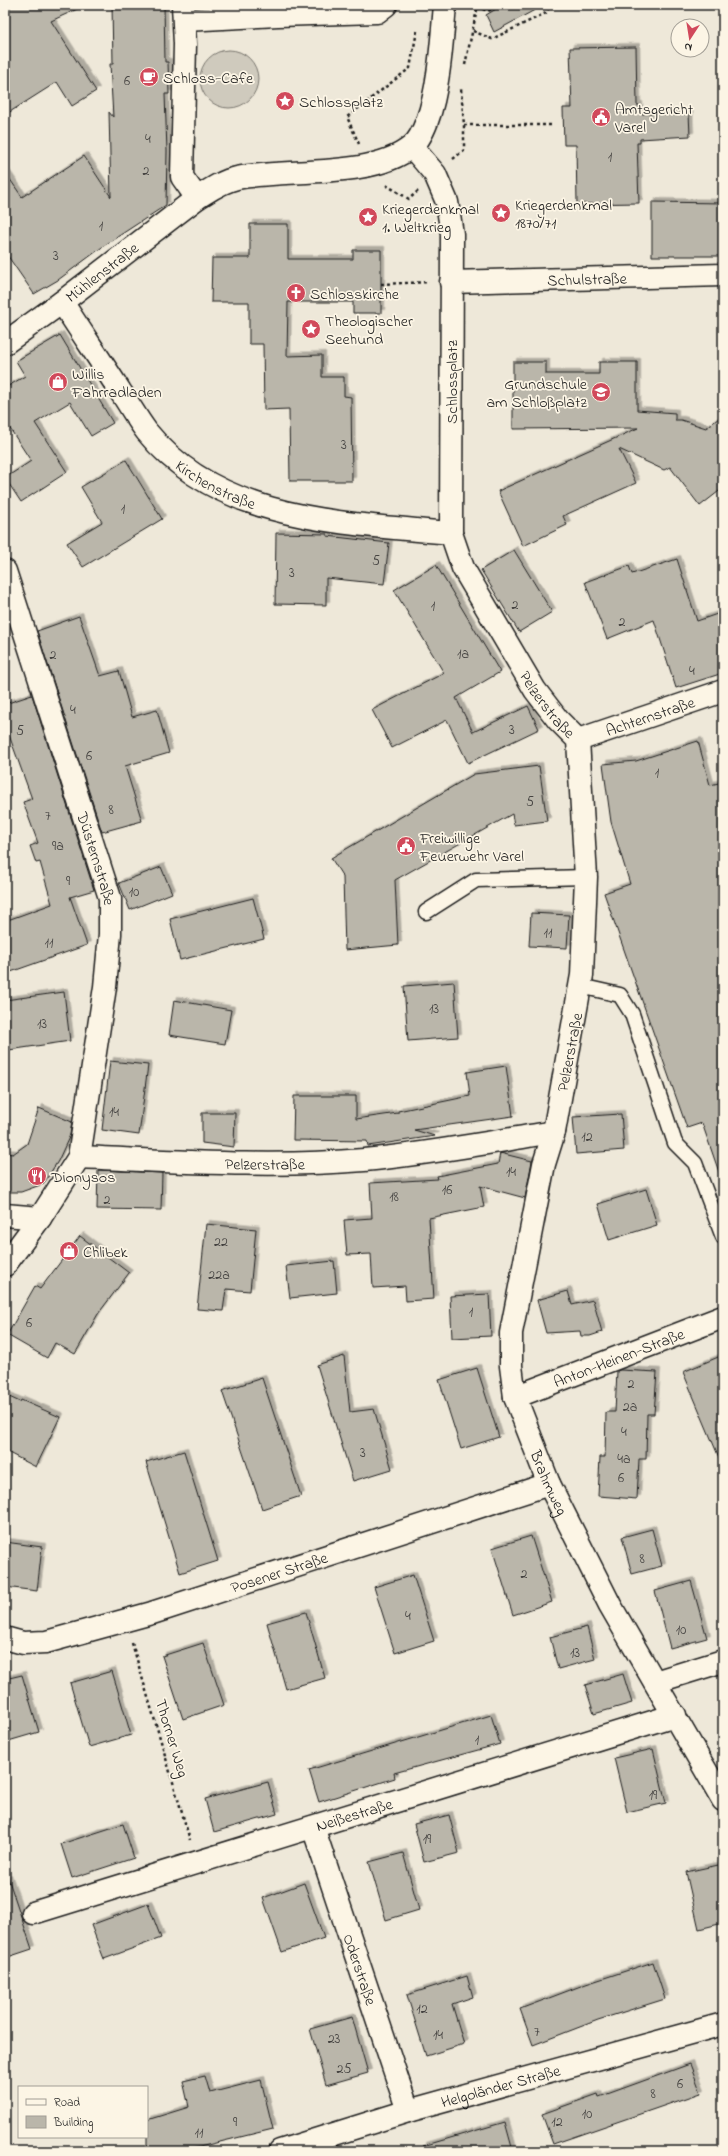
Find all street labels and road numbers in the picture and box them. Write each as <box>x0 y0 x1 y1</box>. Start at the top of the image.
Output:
street label: Mühlenstraße <box>61 237 145 309</box>
street label: Schulstraße <box>547 267 628 294</box>
street label: Schlossplatz <box>441 340 465 424</box>
street label: Kirchenstraße <box>169 455 259 517</box>
street label: Pelzerstraße <box>512 667 581 745</box>
street label: Achternstraße <box>603 691 699 744</box>
street label: Düsternstraße <box>69 808 120 906</box>
street label: Pelzerstraße <box>552 1010 590 1094</box>
street label: Pelzerstraße <box>225 1153 306 1178</box>
street label: Anton-Heinen-Straße <box>550 1323 689 1395</box>
street label: Brahmweg <box>523 1446 573 1520</box>
street label: Posener Straße <box>228 1546 332 1601</box>
street label: Thorner Weg <box>148 1696 194 1781</box>
street label: Neißestraße <box>313 1793 397 1839</box>
street label: Oderstraße <box>336 1931 382 2010</box>
street label: Helgoländer Straße <box>439 2059 564 2115</box>

